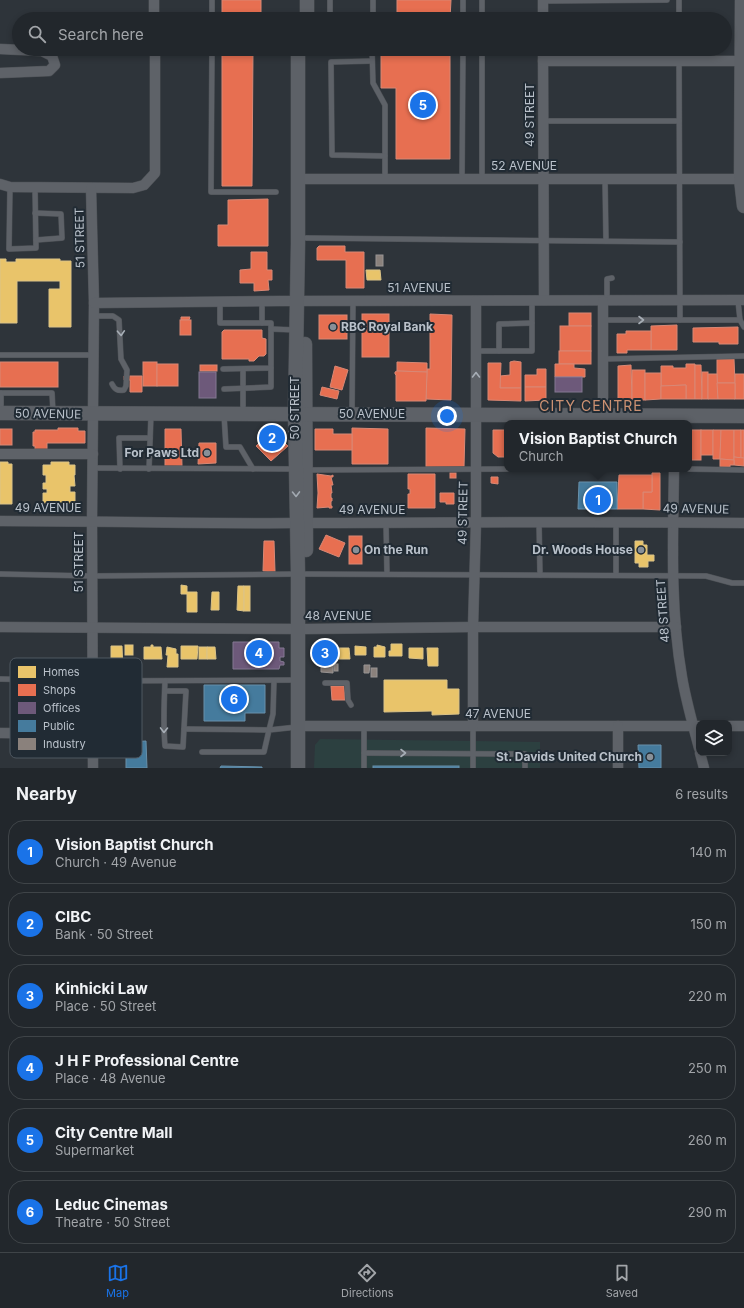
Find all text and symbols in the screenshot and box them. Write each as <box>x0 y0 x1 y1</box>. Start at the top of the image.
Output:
search box <box>12 12 732 56</box>
icon: search <box>26 23 48 45</box>
text: Search here <box>58 25 144 44</box>
street label: 49 STREET <box>522 83 537 147</box>
pin: 5 <box>410 90 436 120</box>
street label: 52 AVENUE <box>491 158 557 173</box>
street label: 51 STREET <box>71 207 88 269</box>
street label: 51 AVENUE <box>387 280 451 295</box>
one-way arrow <box>638 316 644 324</box>
place label: RBC Royal Bank <box>341 319 433 334</box>
marker: RBC Royal Bank <box>328 322 338 332</box>
one-way arrow <box>116 330 125 336</box>
one-way arrow <box>472 372 480 378</box>
street label: 50 STREET <box>287 376 302 440</box>
district label: CITY CENTRE <box>539 397 643 414</box>
street label: 50 AVENUE <box>15 405 81 422</box>
street label: 50 AVENUE <box>339 406 405 421</box>
your location <box>437 406 457 426</box>
popup <box>504 420 692 472</box>
pin: 2 <box>259 423 285 453</box>
text: Vision Baptist Church <box>519 429 677 448</box>
place label: For Paws Ltd <box>125 445 199 460</box>
marker: For Paws Ltd <box>202 448 212 458</box>
text: Church <box>519 448 563 464</box>
street label: 49 STREET <box>454 481 471 545</box>
pin: 1 <box>585 485 611 515</box>
one-way arrow <box>292 491 300 497</box>
street label: 49 AVENUE <box>15 500 81 515</box>
street label: 49 AVENUE <box>663 500 729 517</box>
street label: 49 AVENUE <box>339 502 405 517</box>
street label: 51 STREET <box>71 531 86 592</box>
place label: On the Run <box>364 542 428 557</box>
place label: Dr. Woods House <box>532 542 633 557</box>
marker: On the Run <box>351 545 361 555</box>
marker: Dr. Woods House <box>636 545 646 555</box>
street label: 48 STREET <box>653 578 672 643</box>
street label: 48 AVENUE <box>305 608 371 623</box>
pin: 4 <box>246 638 272 668</box>
pin: 3 <box>312 638 338 668</box>
legend <box>10 658 142 758</box>
text: Homes <box>43 665 80 679</box>
text: Shops <box>43 683 76 697</box>
pin: 6 <box>221 684 247 714</box>
text: Offices <box>43 701 80 715</box>
street label: 47 AVENUE <box>465 706 531 721</box>
text: Public <box>43 719 75 733</box>
map controls <box>696 720 732 756</box>
button: layers <box>696 720 732 756</box>
one-way arrow <box>160 727 168 733</box>
text: Industry <box>43 737 86 751</box>
one-way arrow <box>400 749 406 757</box>
place label: St. Davids United Church <box>496 749 642 764</box>
marker: St. Davids United Church <box>645 752 655 762</box>
text: Nearby <box>16 784 77 804</box>
text: 6 results <box>675 786 728 802</box>
text: Vision Baptist Church <box>55 835 214 854</box>
text: 1 <box>27 844 33 860</box>
text: 140 m <box>690 844 727 860</box>
text: Church · 49 Avenue <box>55 854 177 870</box>
text: CIBC <box>55 907 91 926</box>
text: 2 <box>26 916 34 932</box>
text: 150 m <box>691 916 727 932</box>
text: Bank · 50 Street <box>55 926 153 942</box>
text: Kinhicki Law <box>55 979 148 998</box>
text: 3 <box>26 988 34 1004</box>
text: 220 m <box>688 988 727 1004</box>
text: Place · 50 Street <box>55 998 156 1014</box>
text: J H F Professional Centre <box>55 1051 239 1070</box>
text: 4 <box>26 1060 34 1076</box>
text: 250 m <box>688 1060 727 1076</box>
text: Place · 48 Avenue <box>55 1070 166 1086</box>
text: City Centre Mall <box>55 1123 172 1142</box>
text: 5 <box>26 1132 34 1148</box>
text: 260 m <box>688 1132 727 1148</box>
text: Supermarket <box>55 1142 134 1158</box>
text: Leduc Cinemas <box>55 1195 168 1214</box>
text: 6 <box>26 1204 34 1220</box>
text: 290 m <box>688 1204 727 1220</box>
text: Theatre · 50 Street <box>55 1214 170 1230</box>
tab: Map <box>106 1262 129 1300</box>
tab: Directions <box>341 1262 394 1300</box>
tab: Saved <box>606 1262 638 1300</box>

